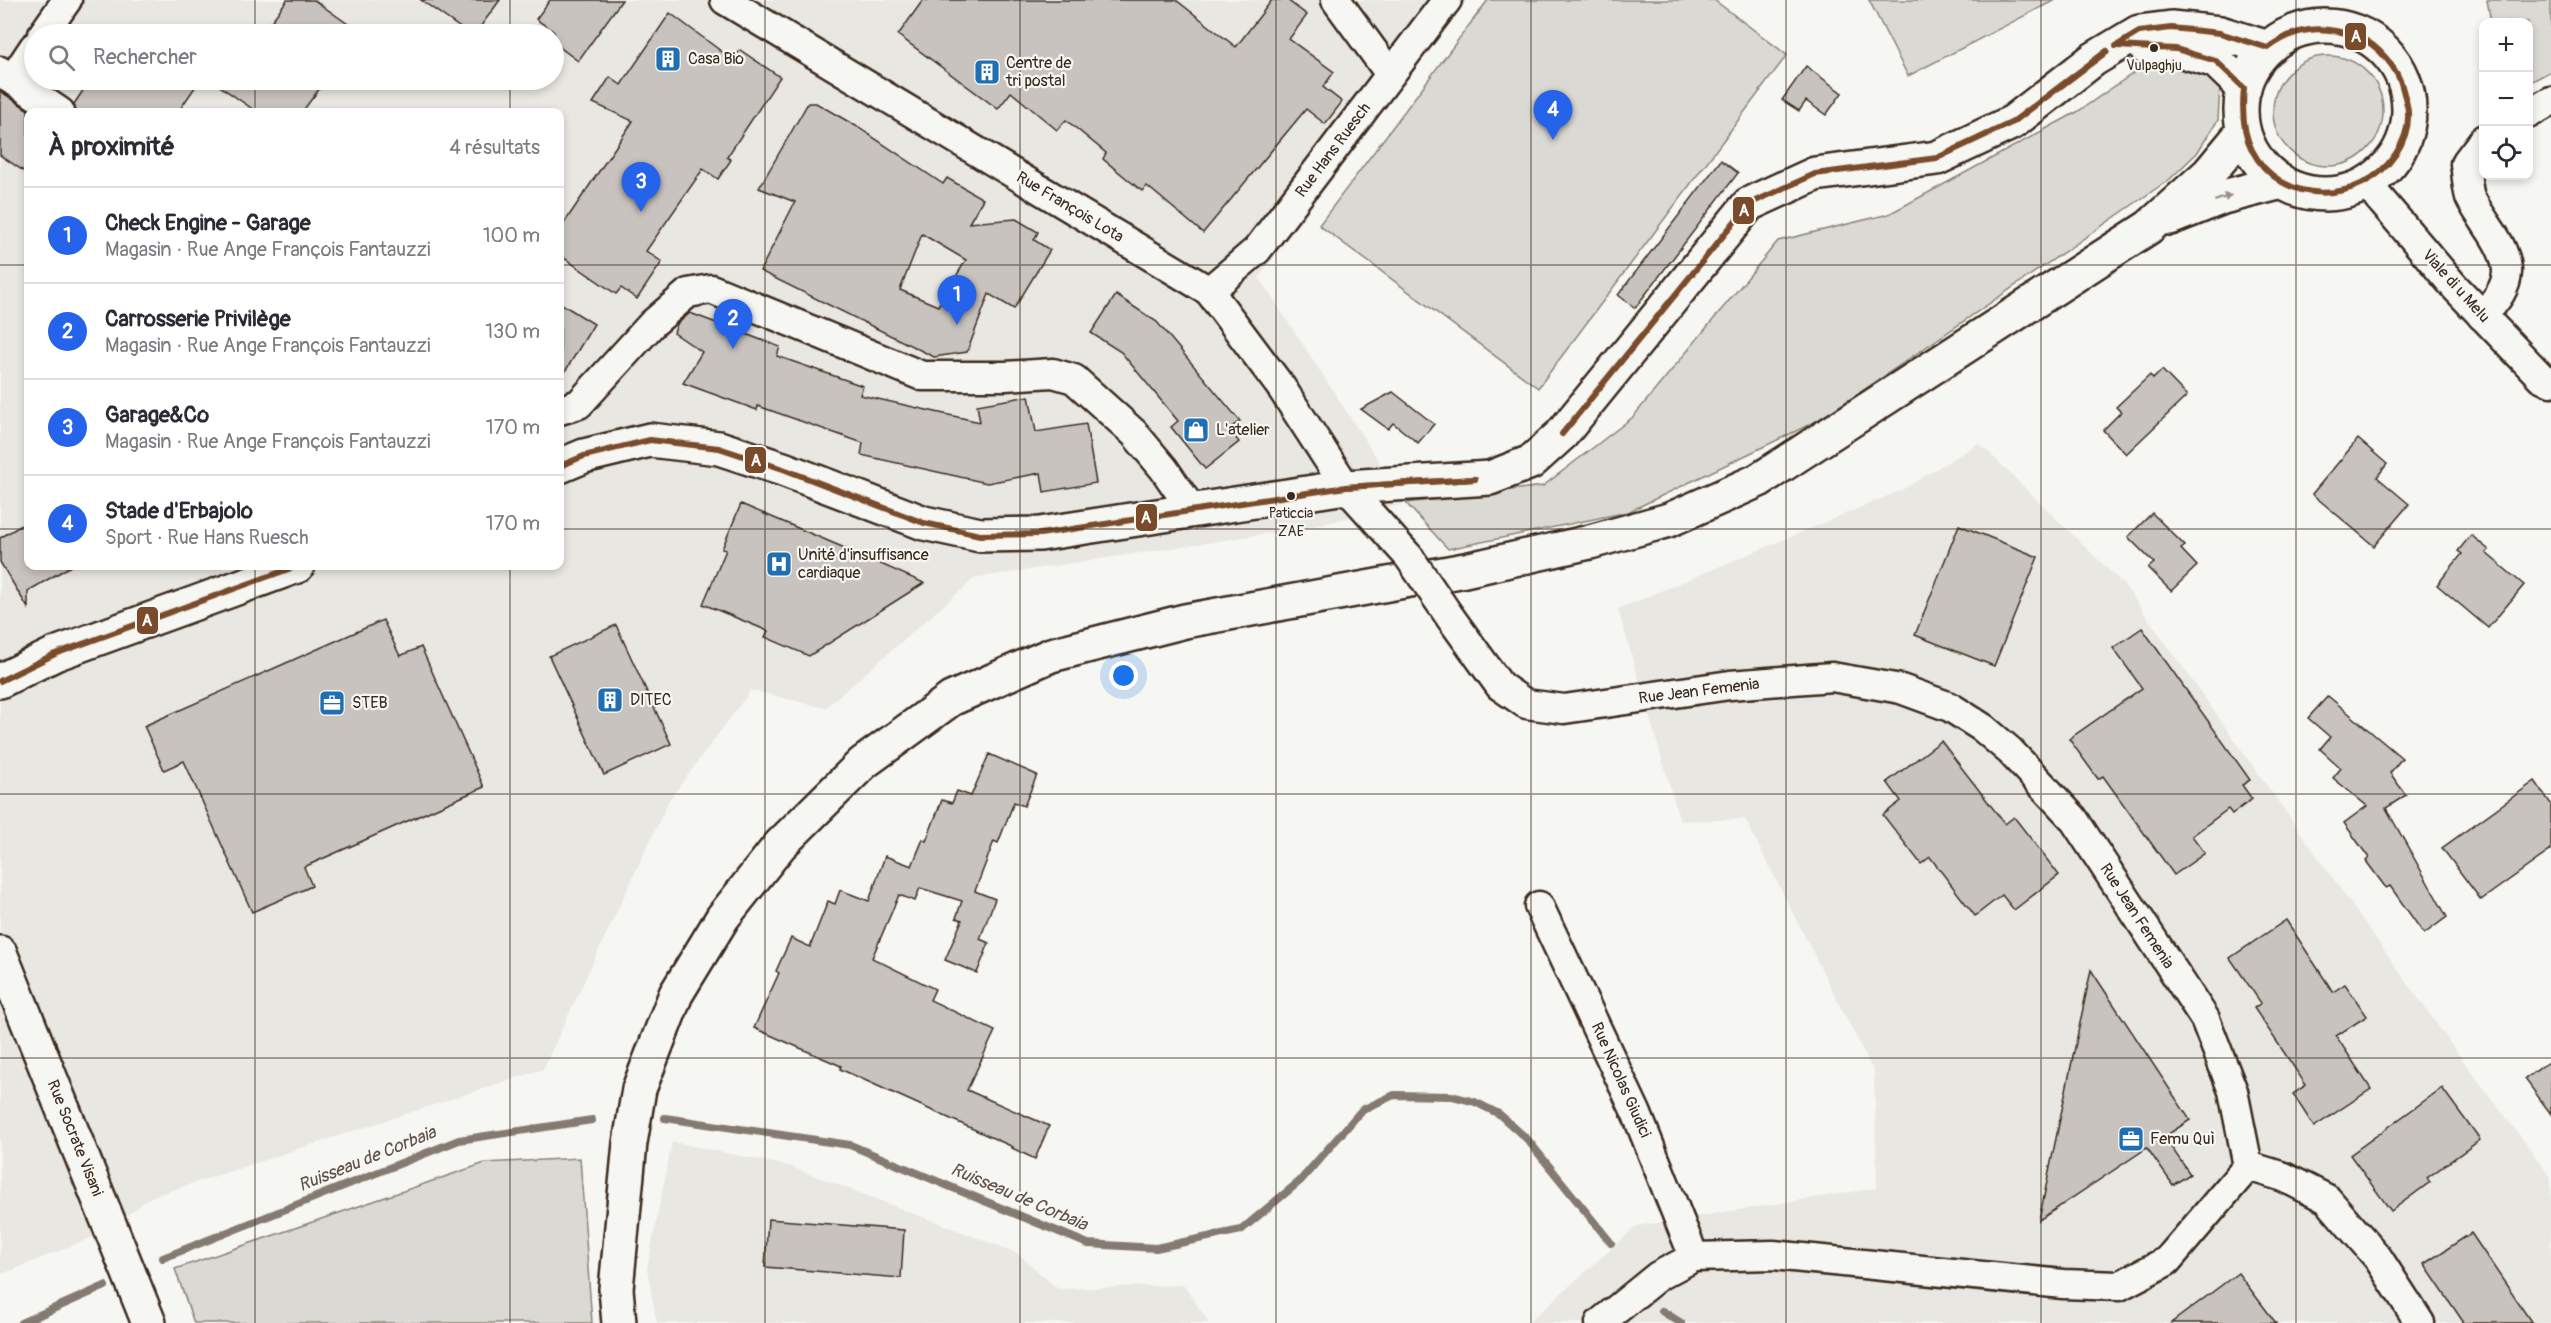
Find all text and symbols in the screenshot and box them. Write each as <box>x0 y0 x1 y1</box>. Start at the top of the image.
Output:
map controls <box>2479 18 2533 180</box>
button: + <box>2479 18 2533 72</box>
line badge: A <box>2344 22 2367 51</box>
search box <box>24 24 564 90</box>
text: A <box>2351 27 2362 47</box>
icon: search <box>45 41 78 74</box>
marker: Vulpaghju <box>2148 42 2160 54</box>
text: Rechercher <box>93 43 197 71</box>
building icon: Casa Bio <box>653 44 683 74</box>
place label: Casa Bio <box>688 49 744 69</box>
place label: Centre de tri postal <box>1005 53 1072 91</box>
building icon: Centre de tri postal <box>972 57 1002 87</box>
place label: Vulpaghju <box>2126 57 2182 74</box>
button: − <box>2479 72 2533 126</box>
pin: 4 <box>1534 90 1572 140</box>
street label: Rue Hans Ruesch <box>1291 99 1375 201</box>
button: locate <box>2479 126 2533 180</box>
text: À proximité <box>48 131 175 163</box>
text: 4 résultats <box>449 135 540 160</box>
pin: 3 <box>622 162 660 212</box>
street label: Rue François Lota <box>1013 167 1127 247</box>
one-way arrow <box>2214 192 2232 202</box>
line badge: A <box>1732 196 1755 225</box>
text: A <box>1739 201 1750 221</box>
text: Check Engine - Garage <box>105 209 311 237</box>
text: 1 <box>64 223 71 248</box>
text: 100 m <box>483 223 540 248</box>
text: Magasin · Rue Ange François Fantauzzi <box>105 237 430 262</box>
street label: Viale di u Melu <box>2418 245 2494 327</box>
pin: 1 <box>938 276 976 325</box>
pin: 2 <box>714 300 752 349</box>
text: Carrosserie Privilège <box>105 305 291 333</box>
text: 2 <box>62 319 73 344</box>
text: 130 m <box>485 319 540 344</box>
text: Magasin · Rue Ange François Fantauzzi <box>105 333 430 358</box>
text: Garage&Co <box>105 401 209 429</box>
text: 3 <box>62 415 73 440</box>
text: 170 m <box>486 415 540 440</box>
shop icon: L'atelier <box>1181 415 1211 445</box>
place label: L'atelier <box>1216 420 1270 440</box>
text: Magasin · Rue Ange François Fantauzzi <box>105 429 430 454</box>
line badge: A <box>744 446 767 474</box>
text: A <box>751 451 762 471</box>
marker: Paticcia ZAE <box>1285 490 1297 502</box>
text: Stade d'Erbajolo <box>105 497 253 525</box>
line badge: A <box>1135 503 1158 532</box>
place label: Paticcia ZAE <box>1269 505 1313 540</box>
text: A <box>1141 508 1152 528</box>
text: 4 <box>62 511 73 536</box>
text: 170 m <box>486 511 540 536</box>
text: Sport · Rue Hans Ruesch <box>105 525 309 550</box>
place label: Unité d'insuffisance cardiaque <box>798 545 929 583</box>
hospital icon: Unité d'insuffisance cardiaque <box>764 549 794 579</box>
line badge: A <box>136 606 159 635</box>
text: A <box>142 611 153 631</box>
your location <box>1109 661 1138 690</box>
street label: Rue Jean Femenia <box>1637 674 1761 708</box>
building icon: DITEC <box>595 685 625 715</box>
office icon: STEB <box>317 688 347 718</box>
place label: DITEC <box>630 690 672 710</box>
place label: STEB <box>352 693 388 713</box>
street label: Rue Jean Femenia <box>2095 860 2179 972</box>
street label: Rue Nicolas Giudici <box>1587 1019 1655 1141</box>
street label: Rue Socrate Visani <box>43 1077 107 1199</box>
water label: Ruisseau de Corbaia <box>295 1120 441 1197</box>
office icon: Femu Quì <box>2116 1124 2146 1154</box>
place label: Femu Quì <box>2150 1129 2214 1149</box>
water label: Ruisseau de Corbaia <box>947 1158 1092 1237</box>

